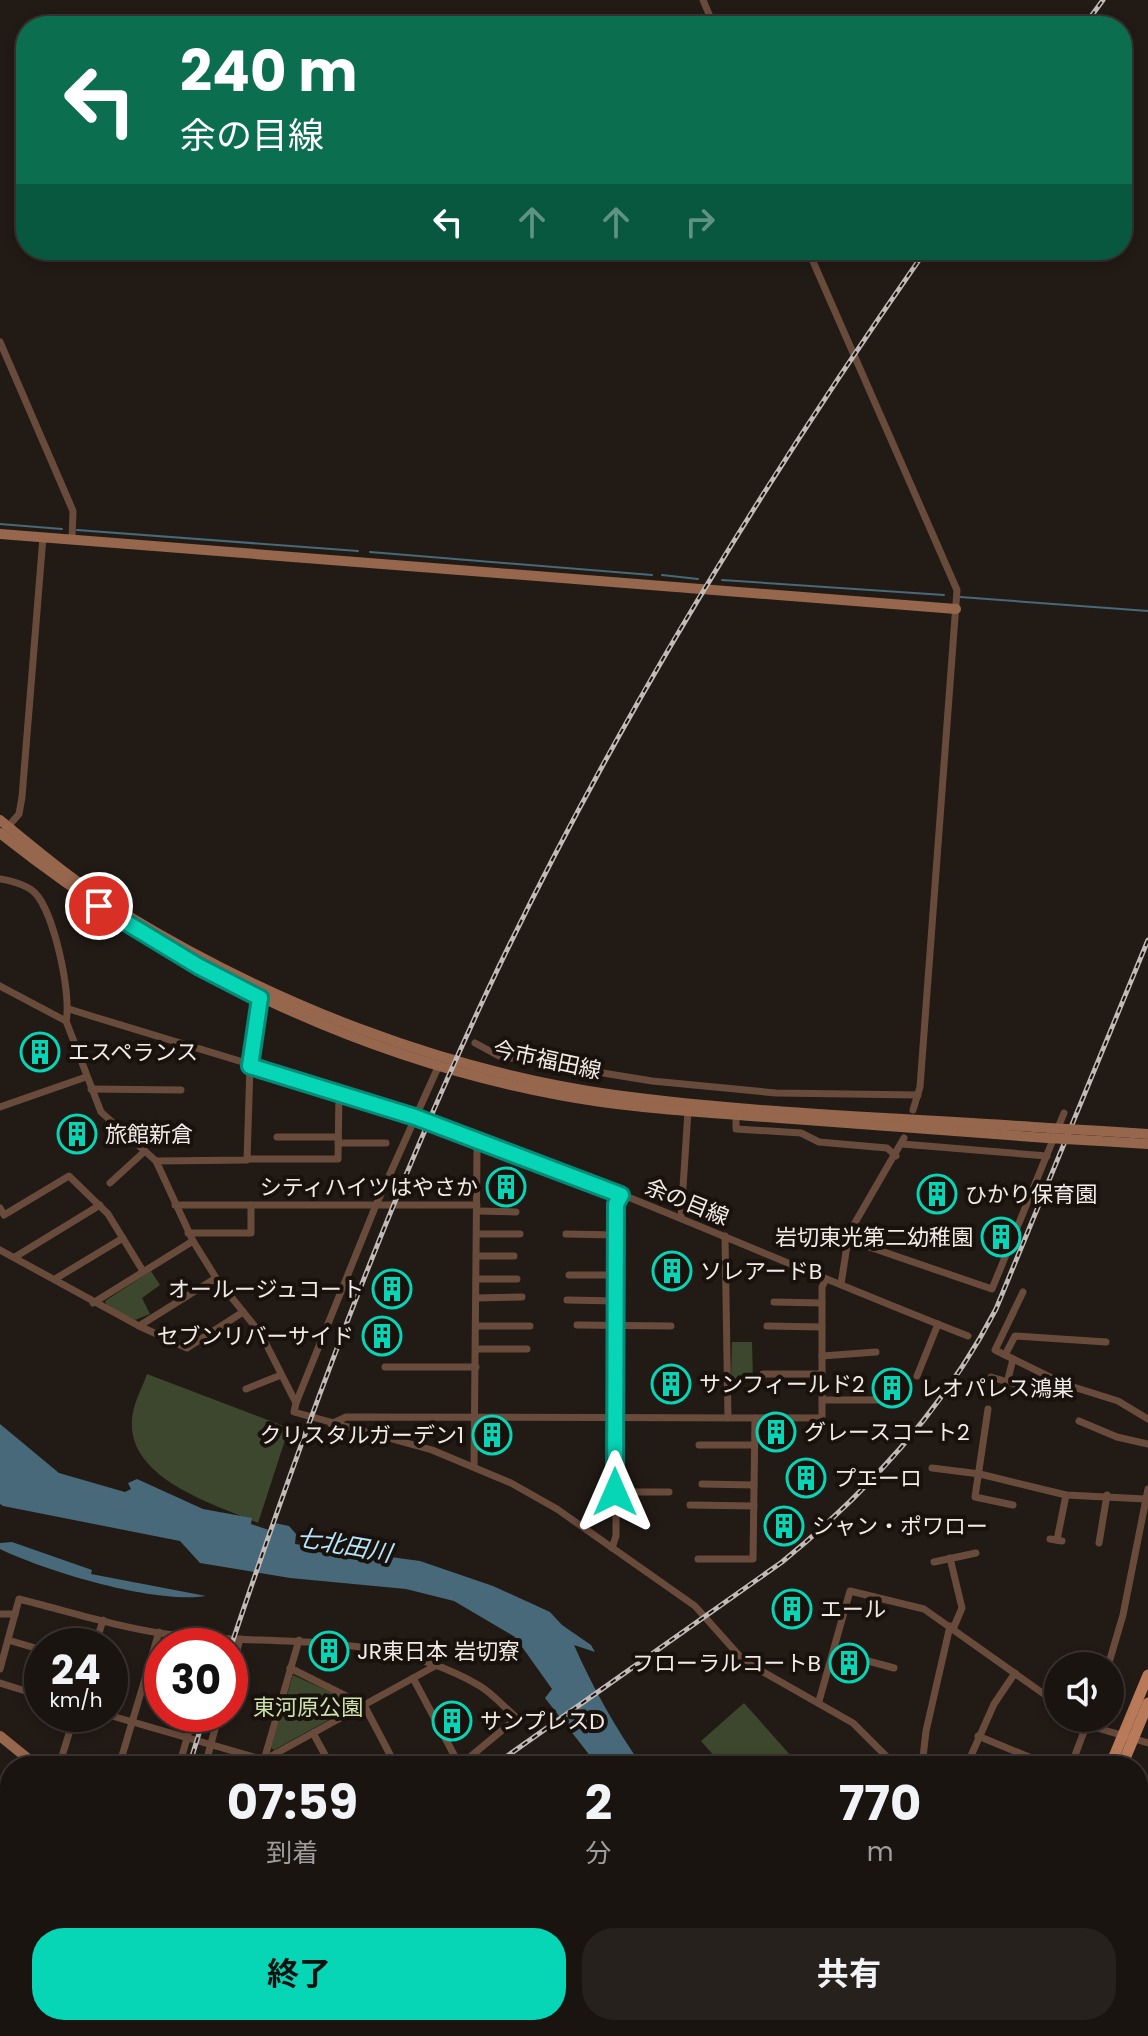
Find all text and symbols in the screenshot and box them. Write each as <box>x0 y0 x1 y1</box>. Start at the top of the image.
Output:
text: 240 m <box>180 32 358 111</box>
icon: left <box>48 48 152 152</box>
text: 余の目線 <box>180 110 324 161</box>
icon: left <box>426 200 470 244</box>
icon: ahead <box>510 200 554 244</box>
icon: ahead <box>594 200 638 244</box>
icon: right <box>678 200 722 244</box>
pin <box>65 872 133 940</box>
icon: arrive <box>77 884 121 928</box>
building icon: エスペランス <box>19 1031 61 1073</box>
street label: 今市福田線 <box>490 1033 604 1087</box>
place label: エスペランス <box>68 1037 198 1068</box>
building icon: 旅館新倉 <box>56 1113 98 1155</box>
place label: 旅館新倉 <box>105 1119 193 1150</box>
building icon: シティハイツはやさか <box>485 1166 527 1208</box>
street label: 余の目線 <box>640 1171 734 1233</box>
place label: シティハイツはやさか <box>260 1172 478 1203</box>
building icon: ひかり保育園 <box>916 1173 958 1215</box>
place label: ひかり保育園 <box>965 1179 1097 1210</box>
building icon: 岩切東光第二幼稚園 <box>980 1216 1022 1258</box>
place label: 岩切東光第二幼稚園 <box>775 1222 973 1253</box>
building icon: ソレアードB <box>651 1250 693 1292</box>
place label: ソレアードB <box>700 1256 822 1287</box>
building icon: オールージュコート <box>371 1268 413 1310</box>
place label: オールージュコート <box>168 1274 364 1305</box>
building icon: セブンリバーサイド <box>361 1315 403 1357</box>
place label: セブンリバーサイド <box>156 1321 354 1352</box>
building icon: サンフィールド2 <box>650 1363 692 1405</box>
building icon: レオパレス鴻巣 <box>871 1367 913 1409</box>
place label: サンフィールド2 <box>699 1369 865 1400</box>
place label: レオパレス鴻巣 <box>920 1373 1074 1404</box>
building icon: グレースコート2 <box>755 1411 797 1453</box>
building icon: クリスタルガーデン1 <box>471 1414 513 1456</box>
place label: グレースコート2 <box>804 1417 970 1448</box>
place label: クリスタルガーデン1 <box>260 1420 464 1451</box>
position arrow <box>573 1450 657 1534</box>
building icon: プエーロ <box>785 1457 827 1499</box>
place label: プエーロ <box>834 1463 922 1494</box>
building icon: シャン・ポワロー <box>763 1505 805 1547</box>
place label: シャン・ポワロー <box>812 1511 988 1542</box>
water label: 七北田川 <box>294 1520 397 1570</box>
building icon: エール <box>771 1588 813 1630</box>
place label: エール <box>820 1594 886 1625</box>
speed limit sign: 30 <box>144 1628 248 1732</box>
building icon: JR東日本 岩切寮 <box>308 1630 350 1672</box>
place label: JR東日本 岩切寮 <box>357 1636 520 1667</box>
text: 24 <box>51 1642 101 1698</box>
building icon: フローラルコートB <box>828 1642 870 1684</box>
place label: フローラルコートB <box>632 1648 821 1679</box>
map controls <box>1044 1652 1124 1732</box>
button: sound <box>1044 1652 1124 1732</box>
text: km/h <box>49 1686 103 1714</box>
park label: 東河原公園 <box>253 1692 363 1723</box>
building icon: サンプレスD <box>431 1700 473 1742</box>
place label: サンプレスD <box>480 1706 605 1737</box>
text: 07:59 <box>227 1769 358 1836</box>
text: 2 <box>585 1769 612 1836</box>
text: 770 <box>839 1770 921 1837</box>
text: m <box>867 1834 893 1870</box>
text: 到着 <box>266 1835 318 1871</box>
text: 分 <box>585 1835 611 1871</box>
button: 終了 <box>32 1928 566 2020</box>
button: 共有 <box>582 1928 1116 2020</box>

